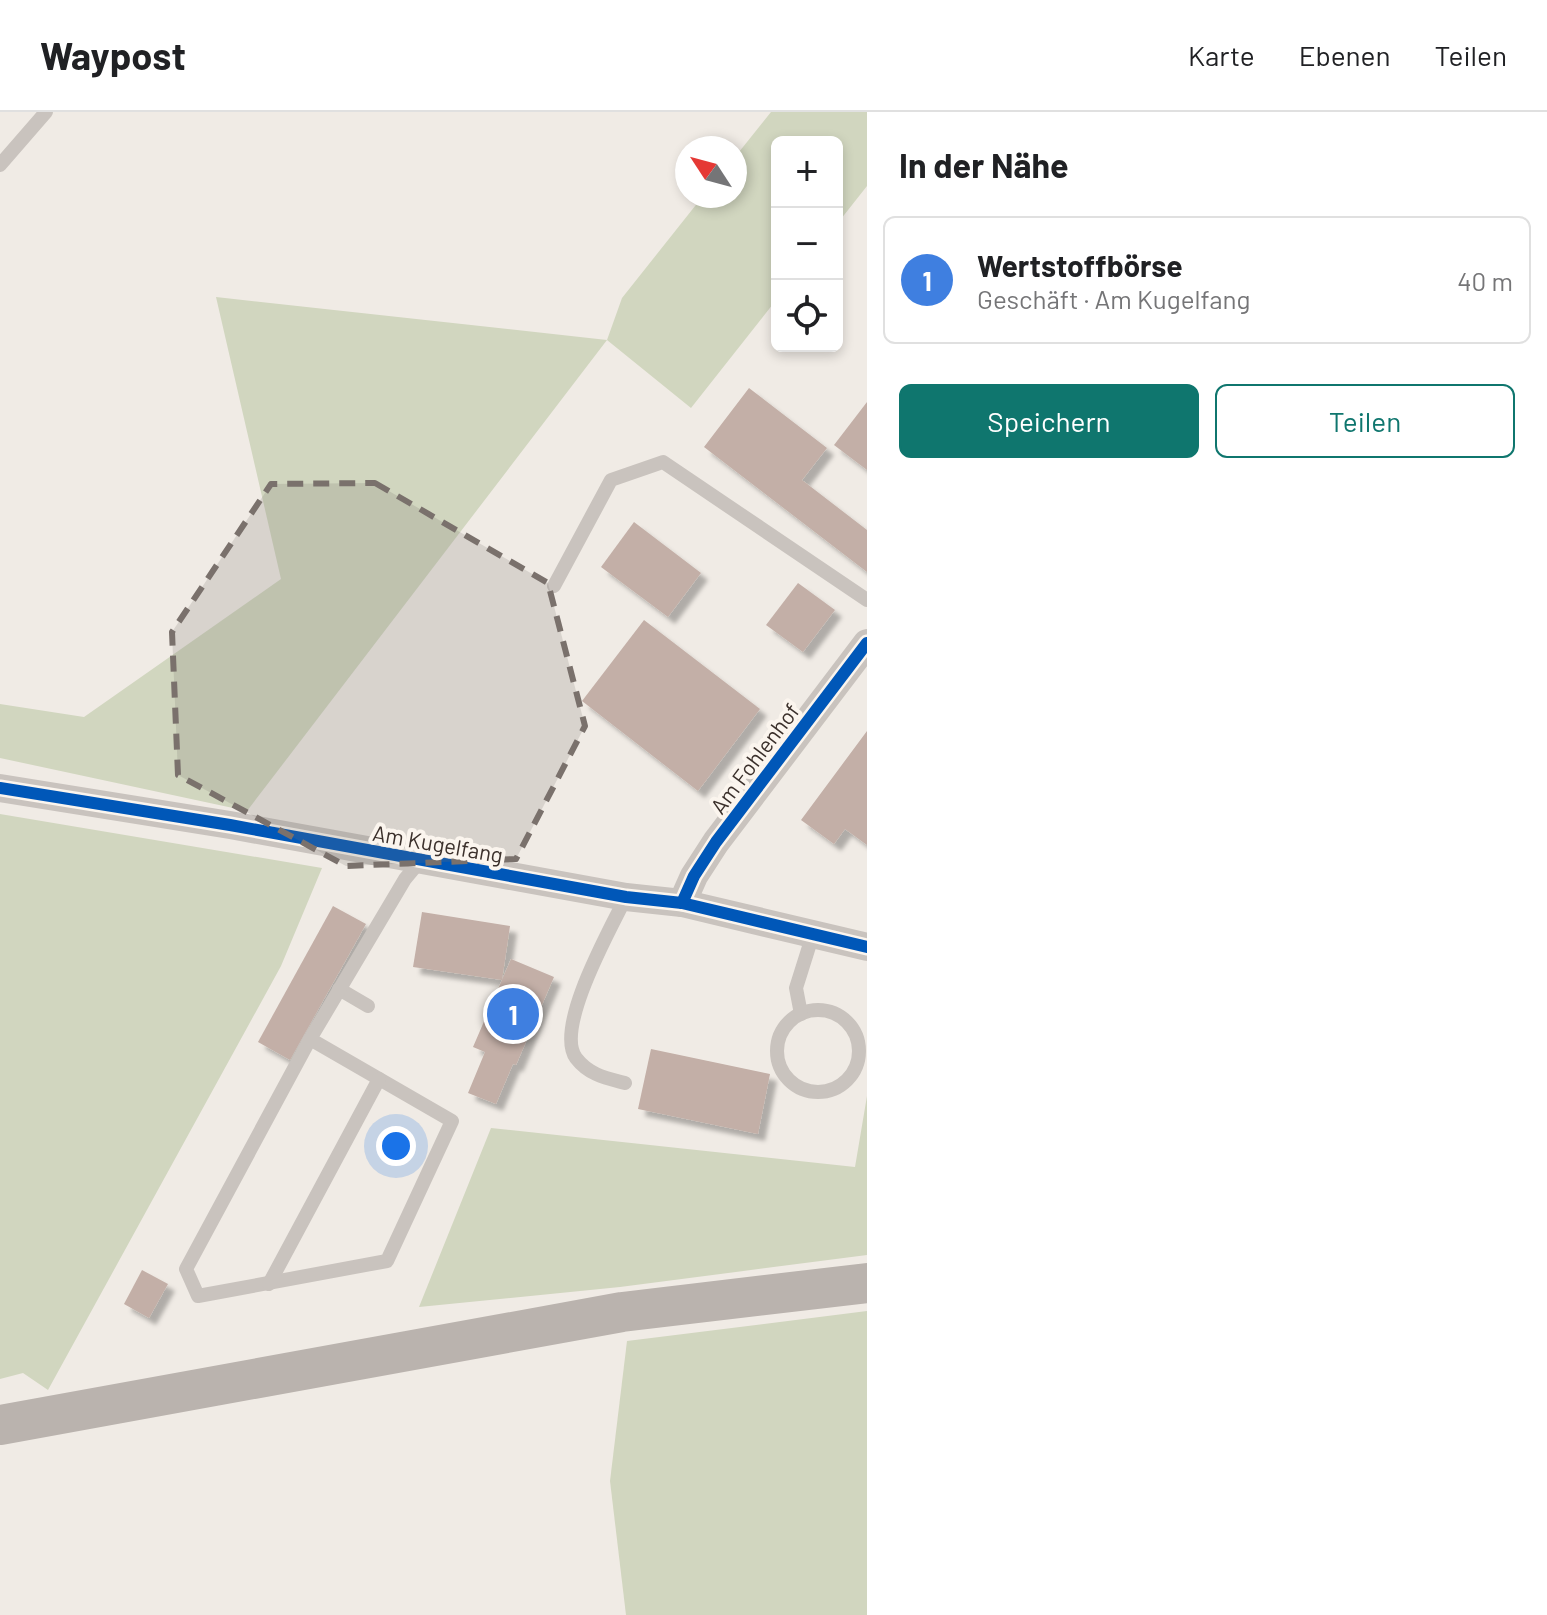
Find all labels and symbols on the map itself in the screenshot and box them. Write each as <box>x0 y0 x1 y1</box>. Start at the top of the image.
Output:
north arrow <box>675 136 747 208</box>
street label: Am Fohlenhof <box>704 698 804 818</box>
street label: Am Kugelfang <box>371 819 505 867</box>
pin: 1 <box>487 984 539 1044</box>
your location <box>376 1126 416 1166</box>

